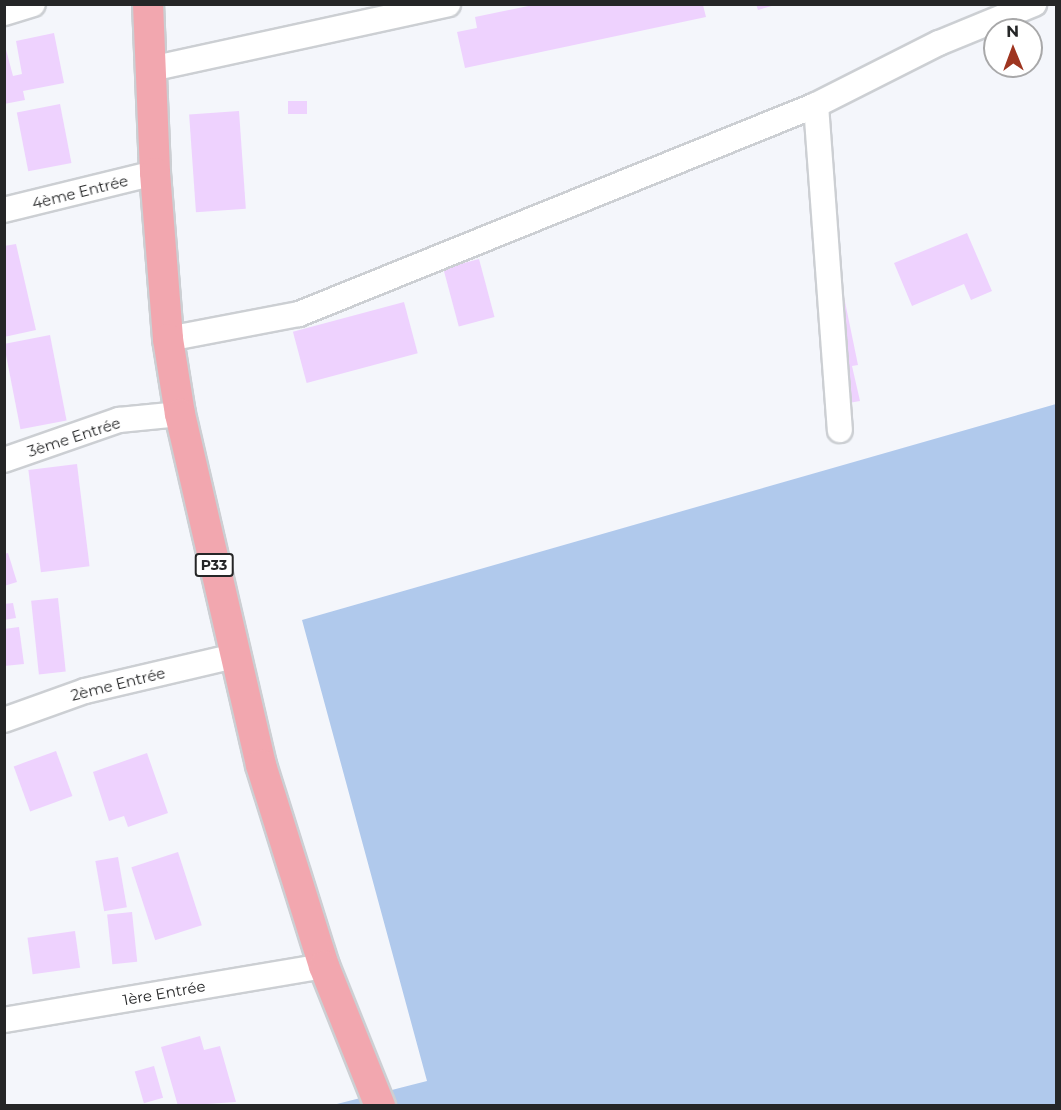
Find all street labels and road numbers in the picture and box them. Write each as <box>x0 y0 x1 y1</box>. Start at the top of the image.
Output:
street label: 4ème Entrée <box>30 171 130 213</box>
street label: 3ème Entrée <box>25 414 123 460</box>
road number: P33 <box>194 554 234 576</box>
street label: 2ème Entrée <box>69 664 167 704</box>
street label: 1ère Entrée <box>121 977 207 1009</box>

